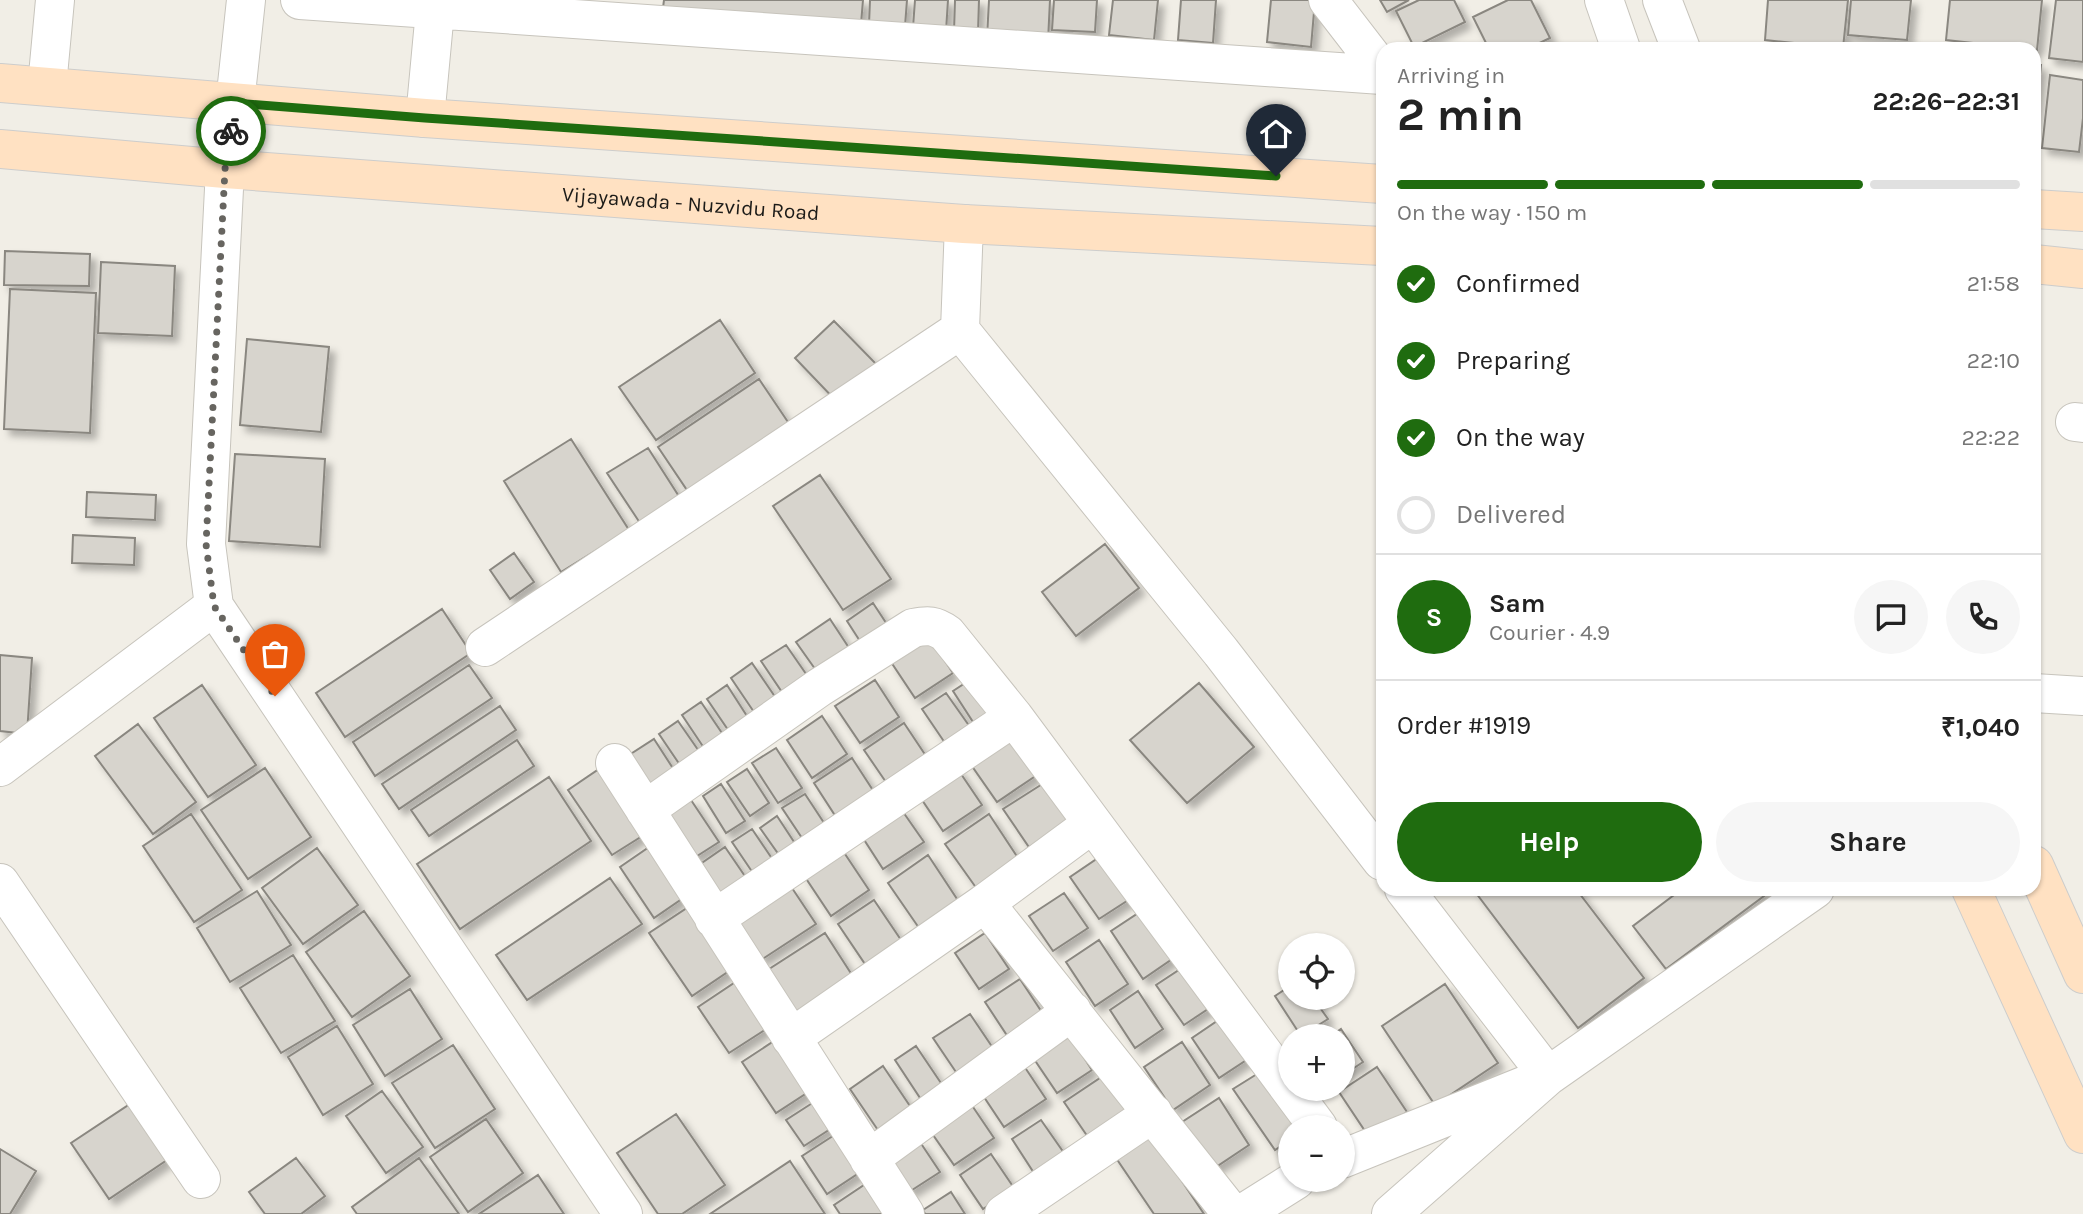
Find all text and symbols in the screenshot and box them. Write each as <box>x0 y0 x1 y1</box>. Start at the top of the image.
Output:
text: Arriving in <box>1397 62 1505 89</box>
text: 22:26–22:31 <box>1872 86 2020 117</box>
text: 2 min <box>1397 88 1524 142</box>
courier <box>196 96 266 166</box>
pin <box>1246 104 1306 176</box>
icon: bike <box>212 112 250 150</box>
icon: home <box>1257 115 1295 153</box>
street label: Vijayawada - Nuzvidu Road <box>561 182 820 225</box>
text: On the way · 150 m <box>1397 199 1587 226</box>
icon: check <box>1397 265 1435 303</box>
text: Confirmed <box>1456 268 1581 299</box>
text: 21:58 <box>1967 270 2020 297</box>
icon: check <box>1397 342 1435 380</box>
text: Preparing <box>1456 345 1570 376</box>
text: 22:10 <box>1967 347 2020 374</box>
icon: check <box>1397 419 1435 457</box>
text: On the way <box>1456 422 1585 453</box>
text: 22:22 <box>1961 424 2020 451</box>
text: Delivered <box>1456 499 1566 530</box>
button: chat <box>1854 580 1928 654</box>
button: phone <box>1946 580 2020 654</box>
text: Sam <box>1489 588 1545 619</box>
text: S <box>1426 602 1442 633</box>
text: Courier · 4.9 <box>1489 619 1610 646</box>
pin <box>245 624 305 696</box>
icon: bag <box>256 635 294 673</box>
text: Order #1919 <box>1397 710 1531 741</box>
text: ₹1,040 <box>1941 712 2020 743</box>
button: Help <box>1397 802 1702 882</box>
button: Share <box>1716 802 2020 882</box>
map controls <box>1278 933 1355 1192</box>
button: locate <box>1278 933 1355 1010</box>
button: + <box>1278 1024 1355 1101</box>
button: − <box>1278 1115 1355 1192</box>

